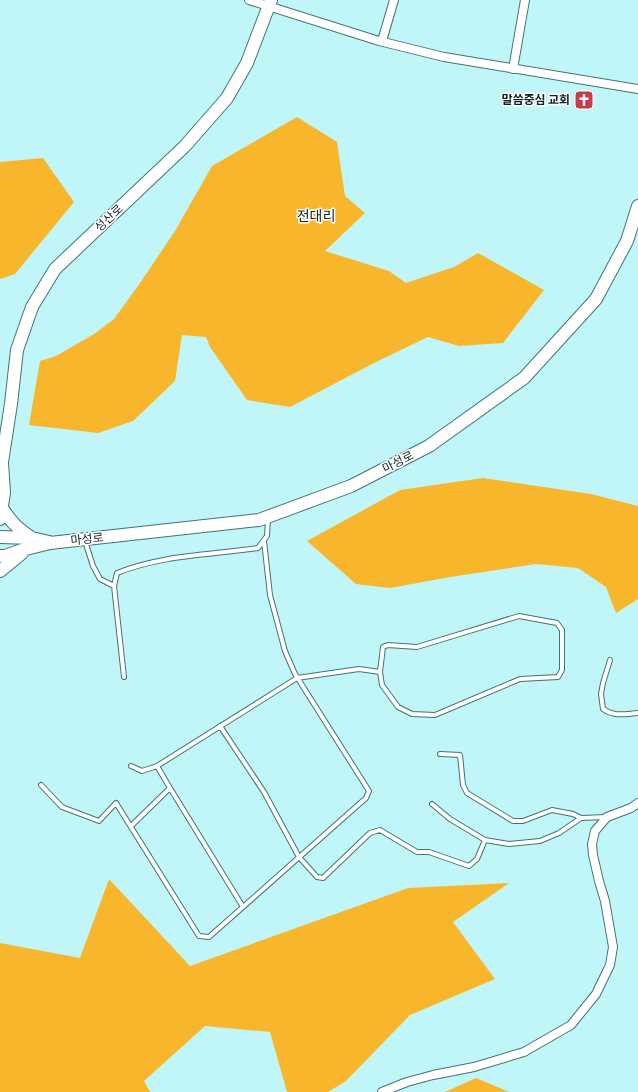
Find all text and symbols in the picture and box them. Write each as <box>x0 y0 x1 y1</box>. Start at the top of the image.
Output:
church icon: 말씀중심 교회 <box>573 89 595 111</box>
place label: 말씀중심 교회 <box>501 92 570 106</box>
street label: 성산로 <box>91 201 125 234</box>
district label: 전대리 <box>297 207 335 224</box>
street label: 마성로 <box>380 447 415 475</box>
street label: 마성로 <box>70 529 104 547</box>

